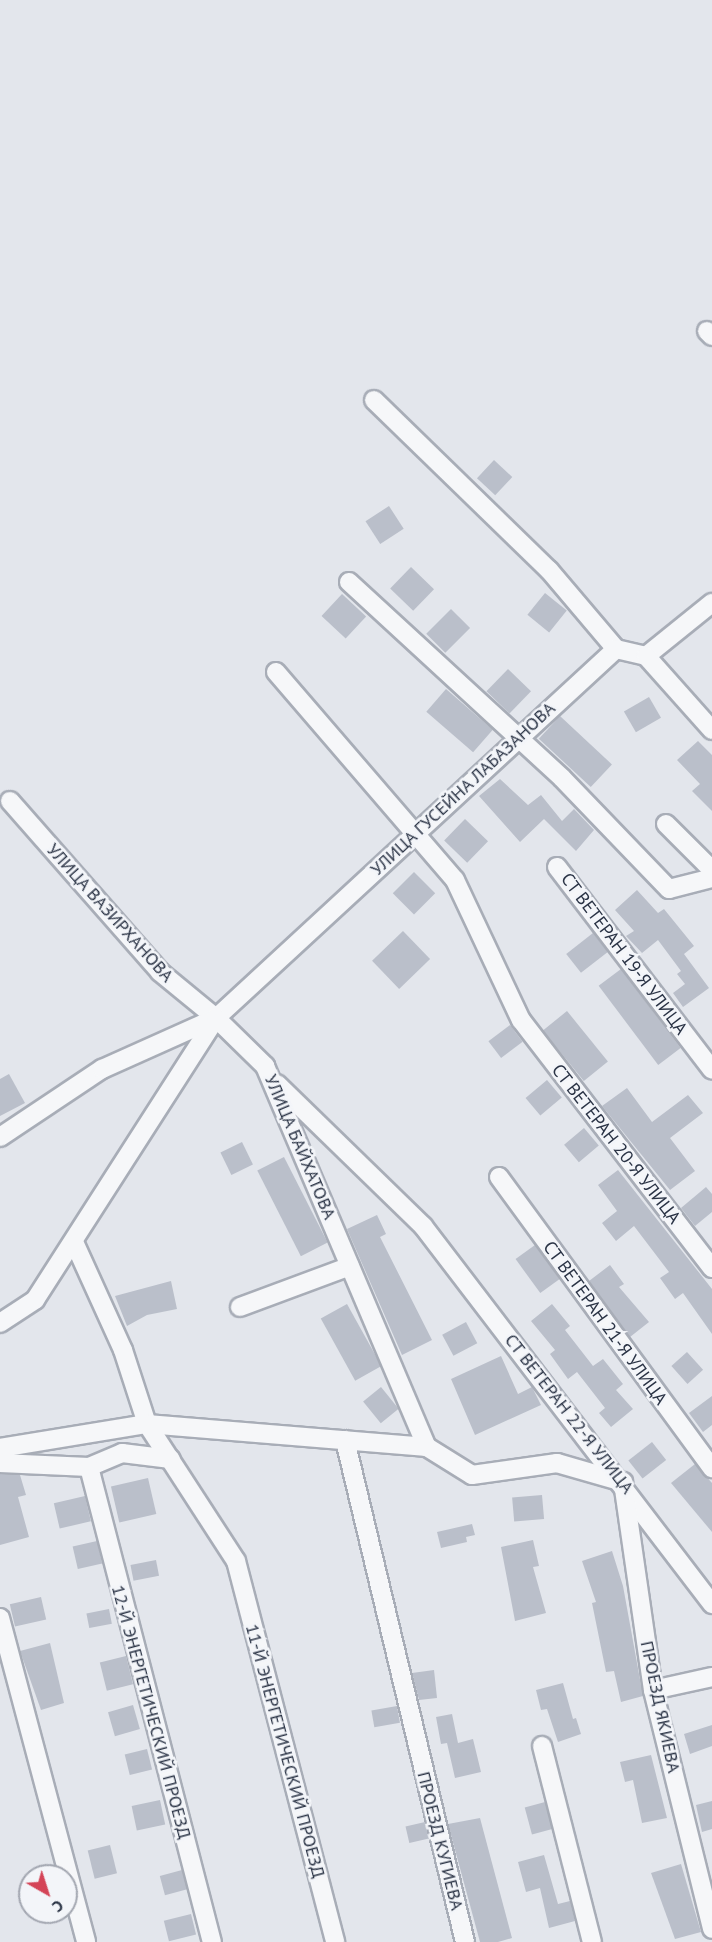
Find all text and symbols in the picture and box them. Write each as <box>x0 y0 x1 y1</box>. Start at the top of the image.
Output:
street label: УЛИЦА ГУСЕЙНА ЛАБАЗАНОВА <box>366 697 560 881</box>
street label: УЛИЦА ВАЗИРХАНОВА <box>42 839 178 987</box>
street label: СТ ВЕТЕРАН 19-Я УЛИЦА <box>556 868 692 1040</box>
street label: СТ ВЕТЕРАН 20-Я УЛИЦА <box>547 1059 685 1229</box>
street label: УЛИЦА БАЙХАТОВА <box>260 1071 340 1223</box>
street label: СТ ВЕТЕРАН 21-Я УЛИЦА <box>538 1237 672 1409</box>
street label: СТ ВЕТЕРАН 22-Я УЛИЦА <box>500 1329 638 1499</box>
street label: 12-Й ЭНЕРГЕТИЧЕСКИЙ ПРОЕЗД <box>107 1583 195 1841</box>
street label: 11-Й ЭНЕРГЕТИЧЕСКИЙ ПРОЕЗД <box>241 1622 329 1880</box>
street label: ПРОЕЗД ЯКИЕВА <box>635 1639 685 1775</box>
street label: ПРОЕЗД КУГИЕВА <box>412 1769 468 1913</box>
north arrow <box>18 1864 78 1924</box>
text: С <box>48 1896 68 1917</box>

